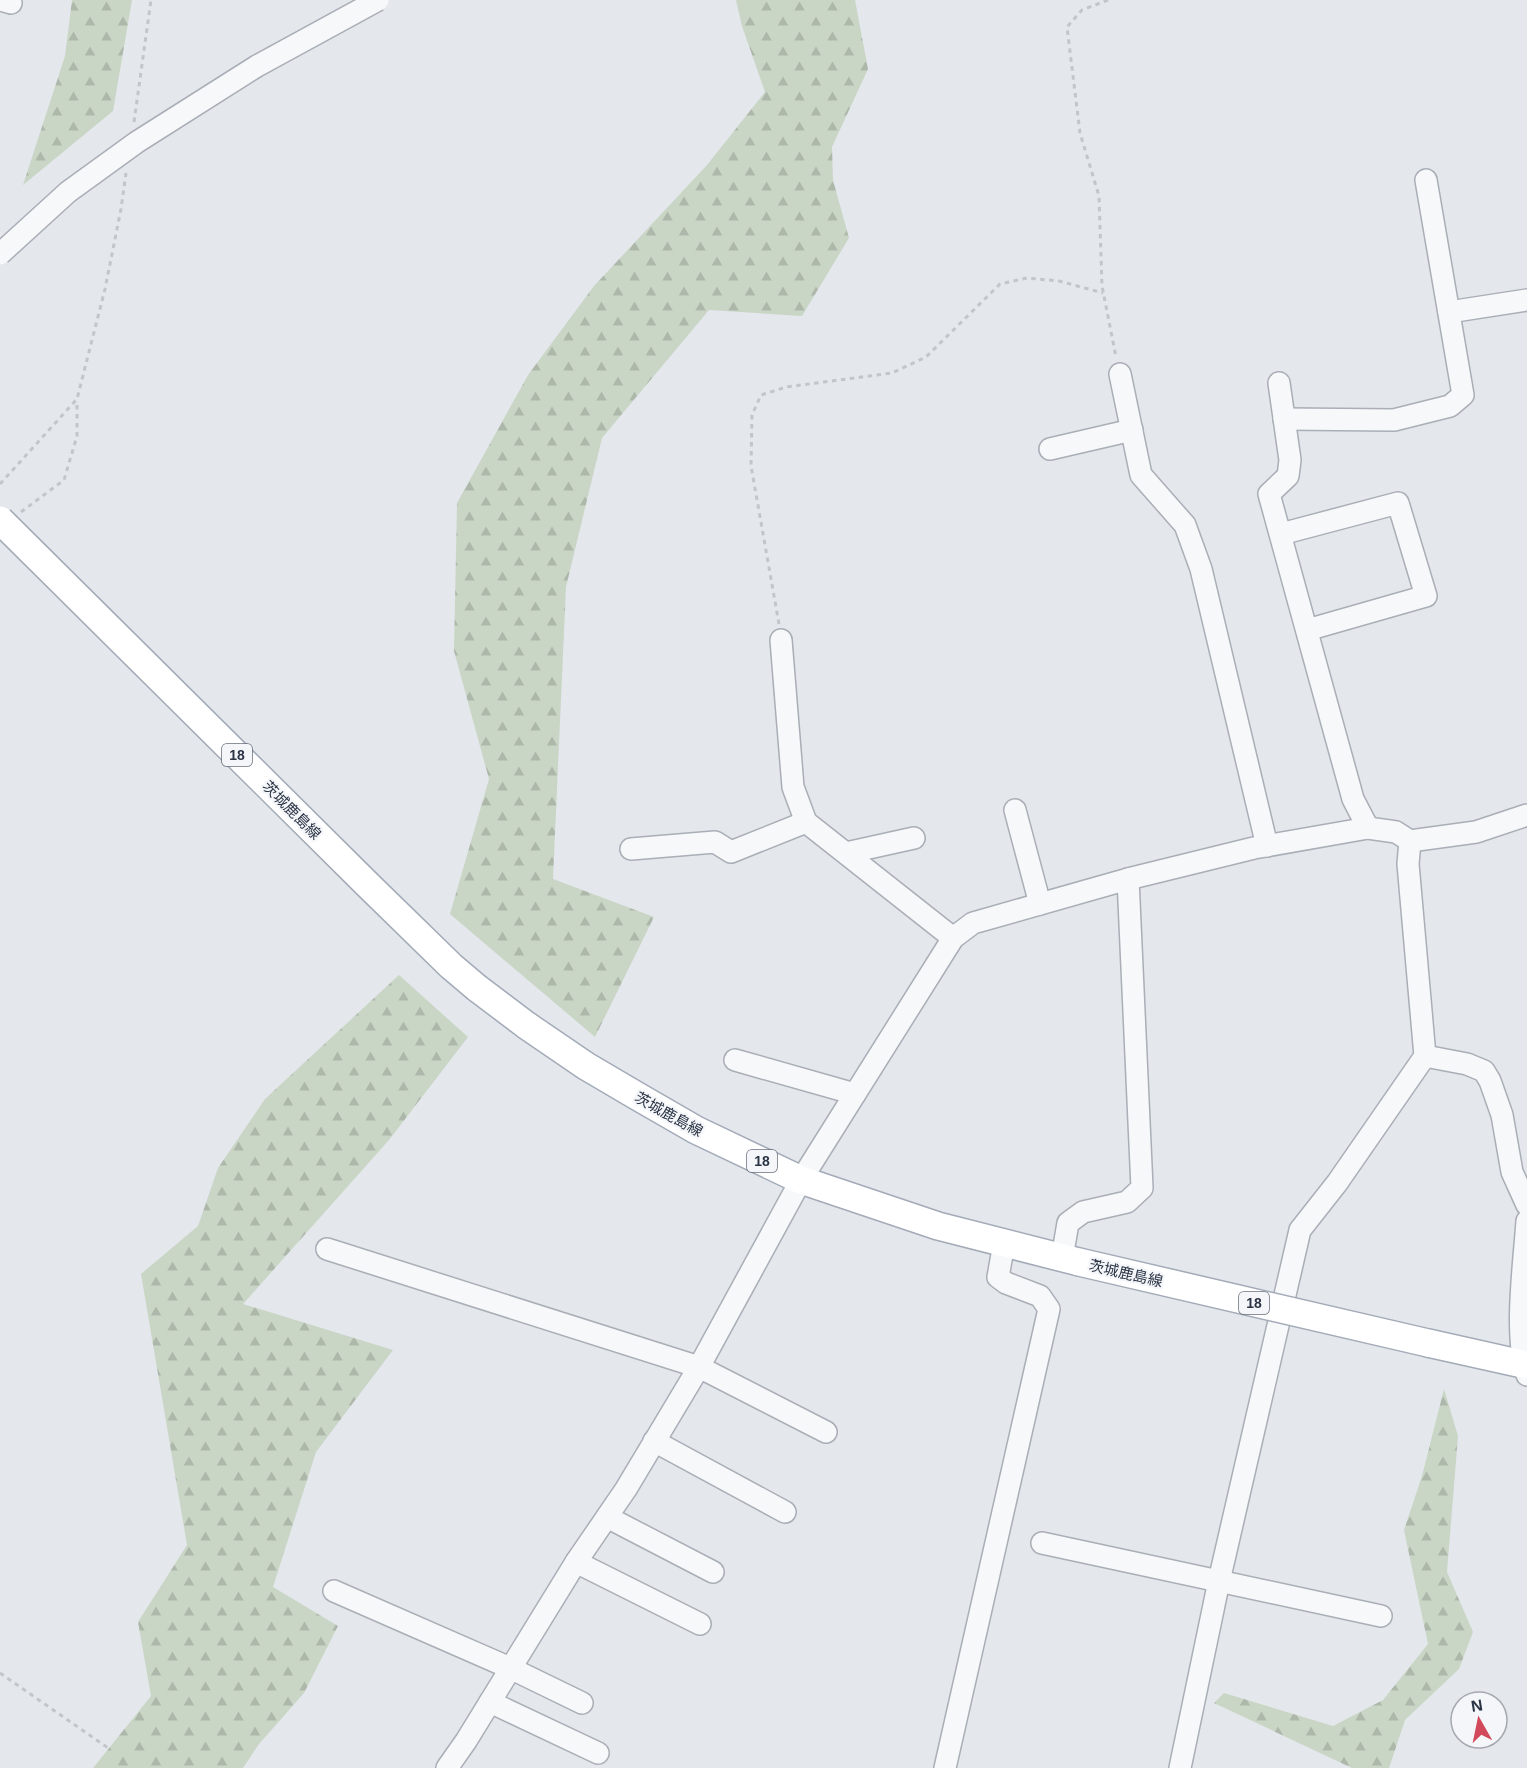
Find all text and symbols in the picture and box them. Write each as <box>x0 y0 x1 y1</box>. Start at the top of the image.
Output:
road number: 18 <box>222 744 252 766</box>
street label: 茨城鹿島線 <box>259 777 325 843</box>
street label: 茨城鹿島線 <box>632 1088 706 1140</box>
road number: 18 <box>747 1150 777 1172</box>
street label: 茨城鹿島線 <box>1088 1256 1164 1290</box>
road number: 18 <box>1239 1292 1269 1314</box>
north arrow <box>1449 1690 1509 1750</box>
text: N <box>1470 1696 1484 1715</box>

